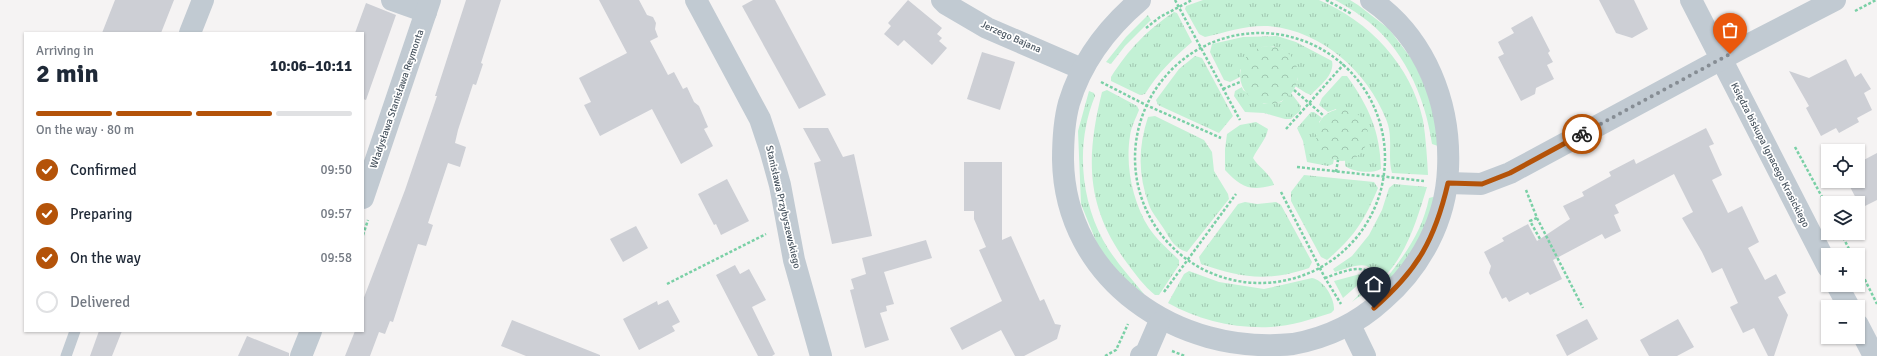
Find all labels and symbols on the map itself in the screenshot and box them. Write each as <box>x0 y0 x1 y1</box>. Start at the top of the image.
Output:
pin <box>1713 13 1747 54</box>
street label: Jerzego Bajana <box>979 18 1043 56</box>
street label: Władysława Stanisława Reymonta <box>368 28 426 170</box>
street label: Księdza biskupa Ignacego Krasickiego <box>1728 81 1812 229</box>
courier <box>1562 114 1602 154</box>
street label: Stanisława Przybyszewskiego <box>763 144 803 270</box>
pin <box>1357 267 1391 308</box>

